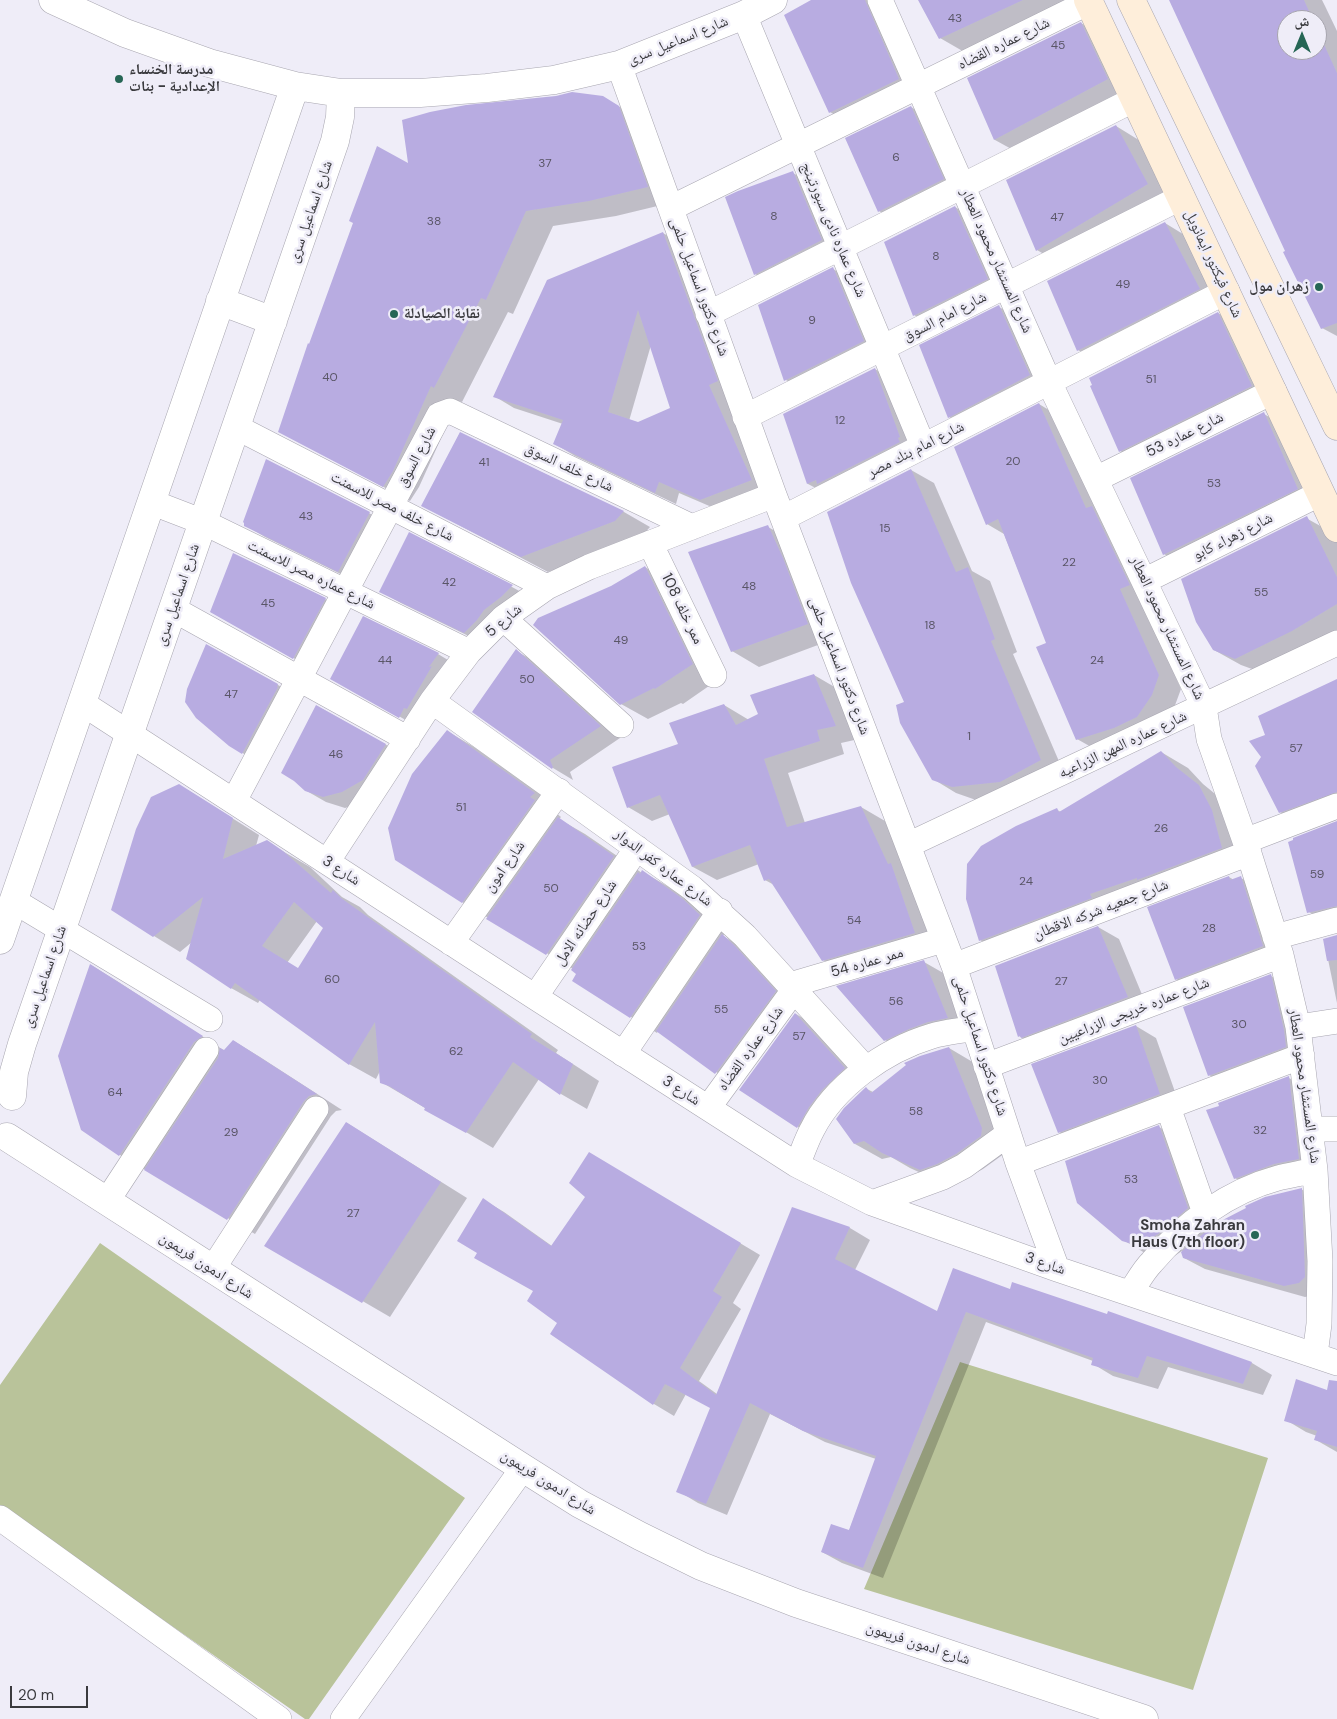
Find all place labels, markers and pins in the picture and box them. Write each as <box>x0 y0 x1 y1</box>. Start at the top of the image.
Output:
place label: مدرسة الخنساء الإعدادية - بنات <box>129 61 220 96</box>
marker: مدرسة الخنساء الإعدادية - بنات <box>113 73 125 85</box>
place label: زهران مول <box>1249 278 1309 296</box>
marker: زهران مول <box>1313 281 1325 293</box>
place label: نقابة الصيادلة <box>404 305 480 323</box>
marker: نقابة الصيادلة <box>388 308 400 320</box>
place label: Smoha Zahran Haus (7th floor) <box>1131 1217 1245 1252</box>
marker: Smoha Zahran Haus (7th floor) <box>1249 1229 1261 1241</box>

